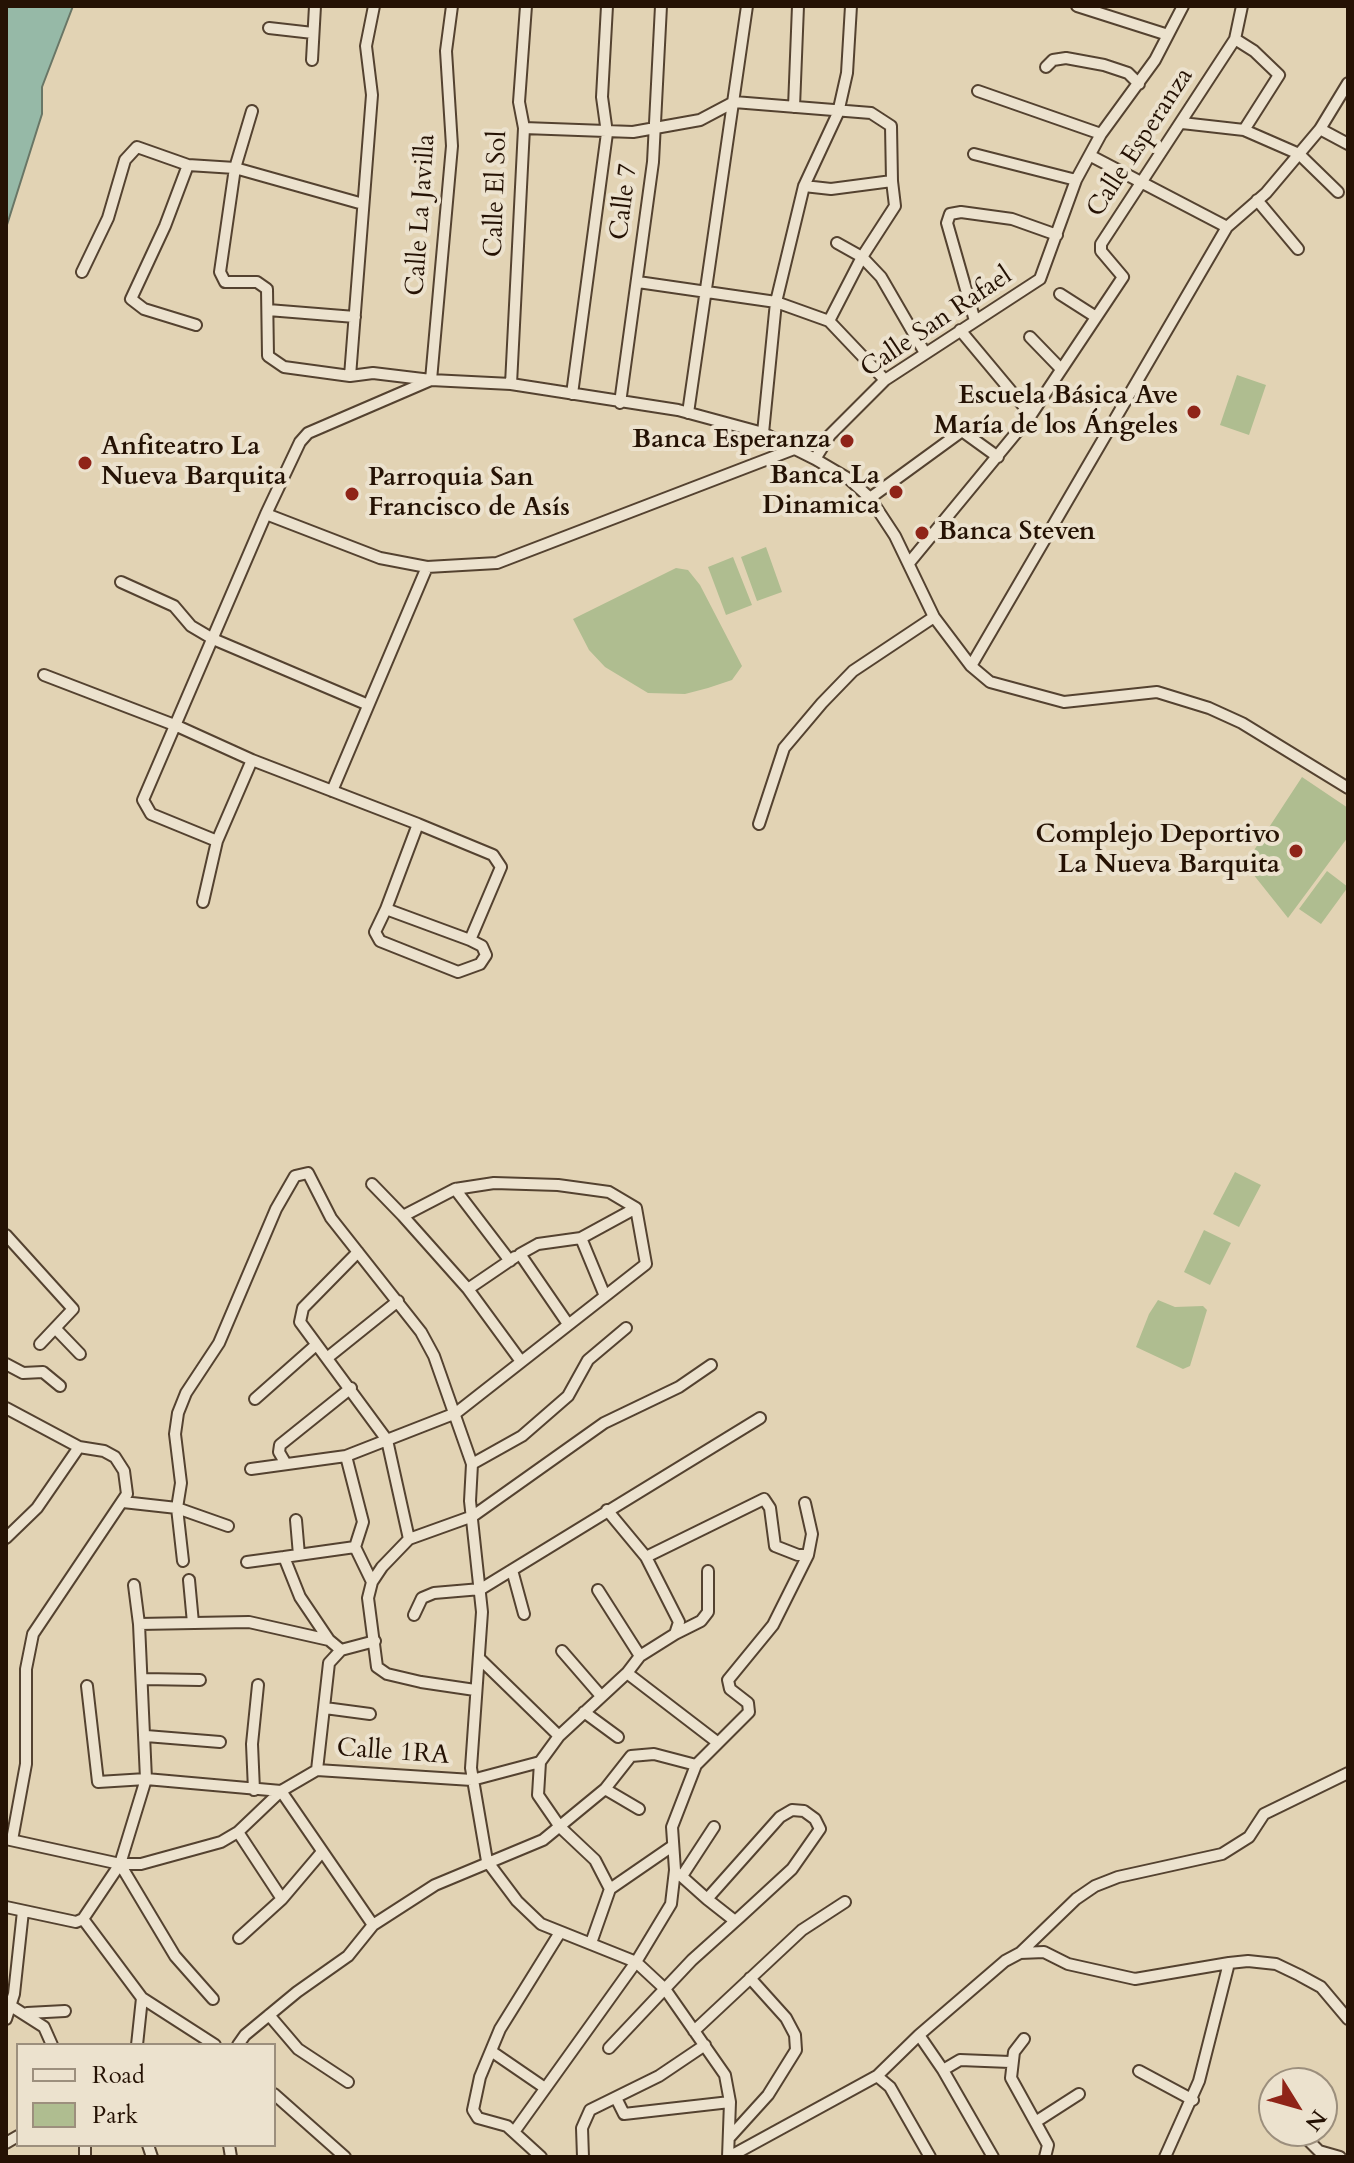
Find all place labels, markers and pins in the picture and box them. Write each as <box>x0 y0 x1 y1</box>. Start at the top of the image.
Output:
place label: Escuela Básica Ave María de los Ángeles <box>934 381 1178 442</box>
marker: Escuela Básica Ave María de los Ángeles <box>1185 403 1203 421</box>
place label: Banca Esperanza <box>632 425 831 457</box>
place label: Anfiteatro La Nueva Barquita <box>101 432 287 494</box>
marker: Banca Esperanza <box>838 432 856 450</box>
marker: Anfiteatro La Nueva Barquita <box>76 454 94 472</box>
place label: Banca La Dinamica <box>762 461 880 522</box>
place label: Parroquia San Francisco de Asís <box>368 463 570 524</box>
marker: Banca La Dinamica <box>887 483 905 501</box>
marker: Parroquia San Francisco de Asís <box>343 485 361 503</box>
place label: Banca Steven <box>938 517 1095 549</box>
marker: Banca Steven <box>913 524 931 542</box>
place label: Complejo Deportivo La Nueva Barquita <box>1036 820 1280 882</box>
marker: Complejo Deportivo La Nueva Barquita <box>1287 842 1305 860</box>

